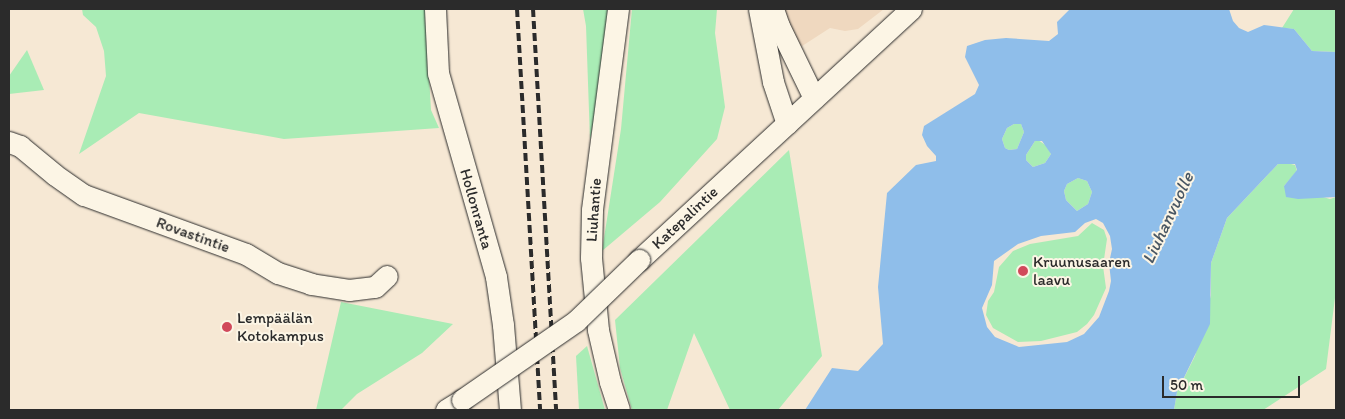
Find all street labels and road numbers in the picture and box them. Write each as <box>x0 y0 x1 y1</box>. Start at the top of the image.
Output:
street label: Hollonranta <box>455 166 497 252</box>
street label: Liuhantie <box>582 177 606 243</box>
street label: Katepalintie <box>648 182 722 254</box>
street label: Rovastintie <box>154 213 232 257</box>

